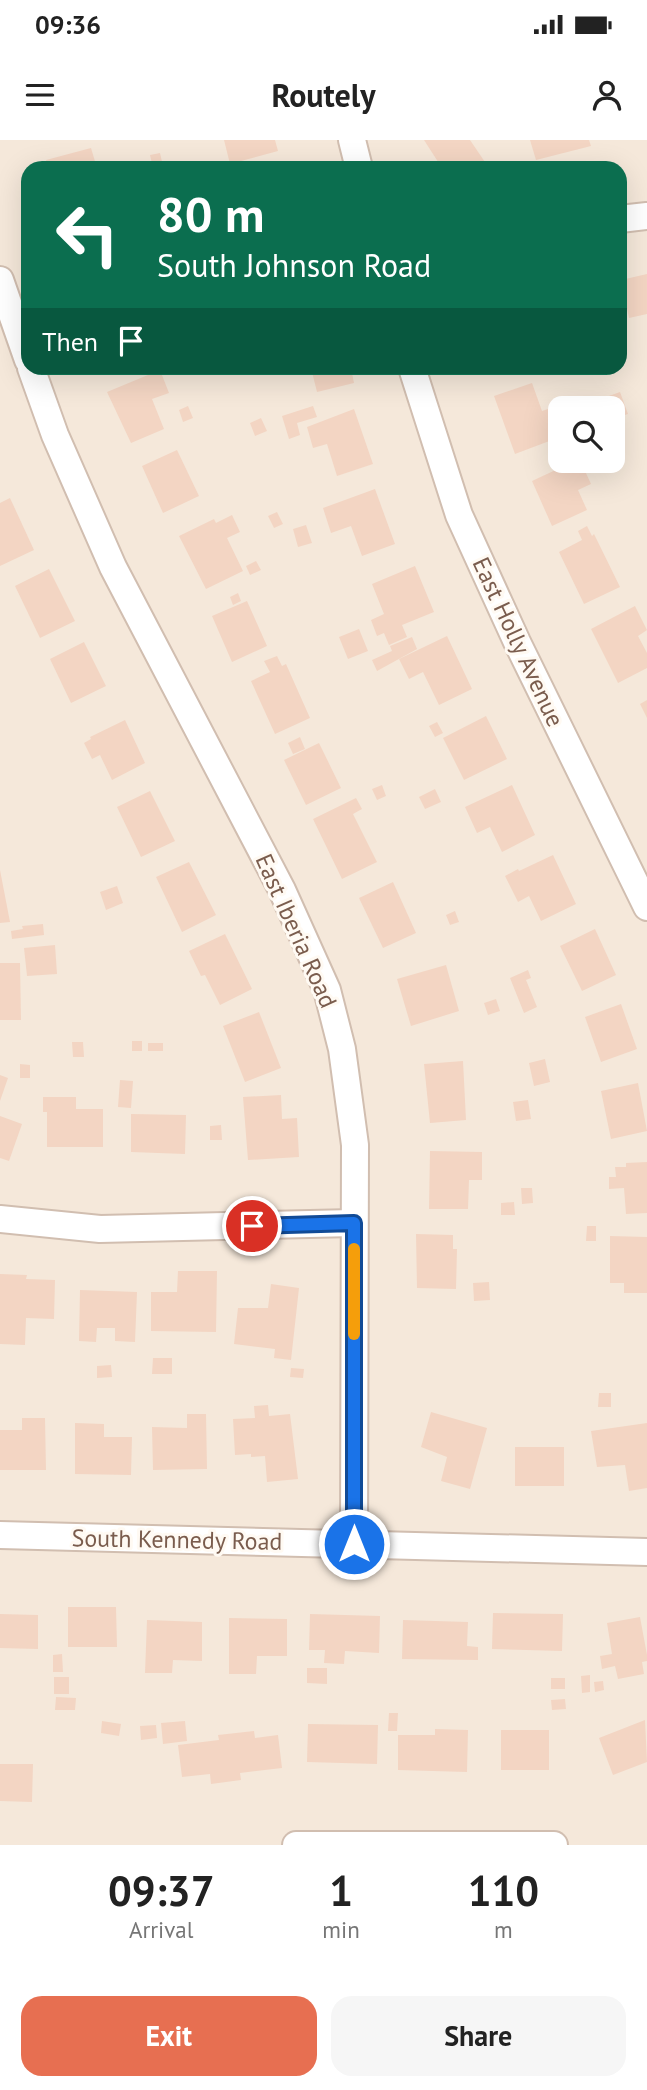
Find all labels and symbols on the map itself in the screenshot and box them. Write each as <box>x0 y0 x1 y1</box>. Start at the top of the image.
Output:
street label: East Holly Avenue <box>466 552 571 731</box>
street label: East Iberia Road <box>249 849 344 1013</box>
pin <box>222 1196 282 1256</box>
position arrow <box>317 1507 391 1581</box>
street label: South Kennedy Road <box>71 1522 283 1557</box>

